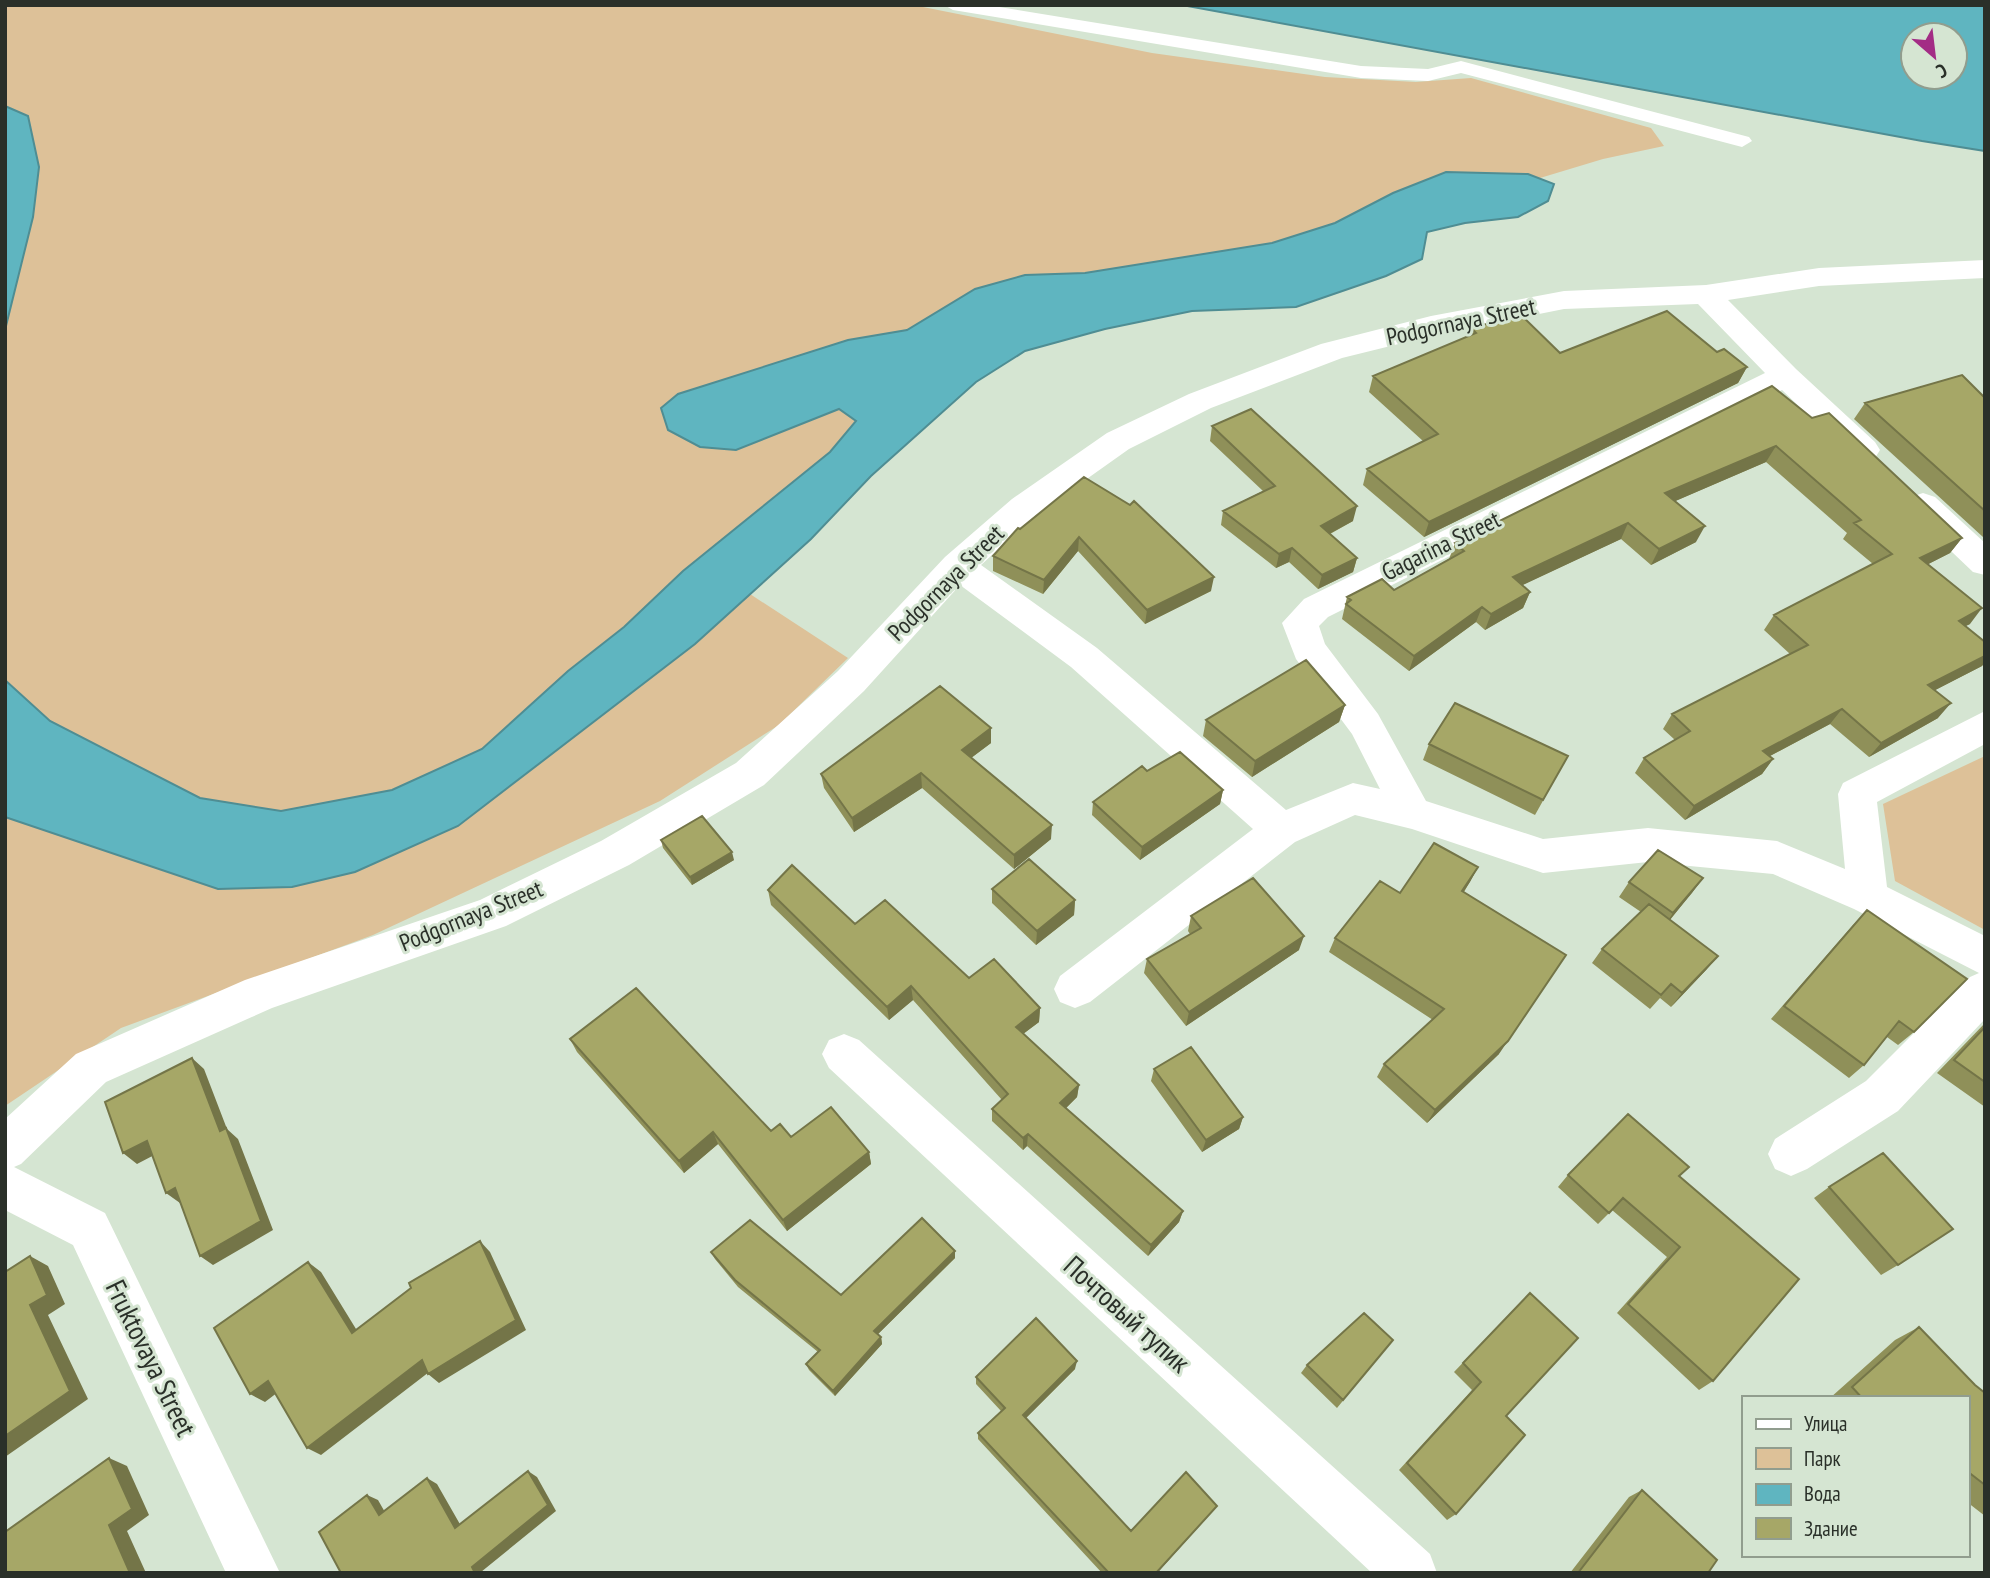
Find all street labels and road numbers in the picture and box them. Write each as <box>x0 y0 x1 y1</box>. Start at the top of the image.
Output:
street label: Podgornaya Street <box>1383 290 1539 352</box>
street label: Gagarina Street <box>1376 503 1505 588</box>
street label: Podgornaya Street <box>881 518 1011 647</box>
street label: Podgornaya Street <box>395 873 547 958</box>
street label: Почтовый тупик <box>1056 1247 1198 1380</box>
street label: Fruktovaya Street <box>98 1274 205 1442</box>

